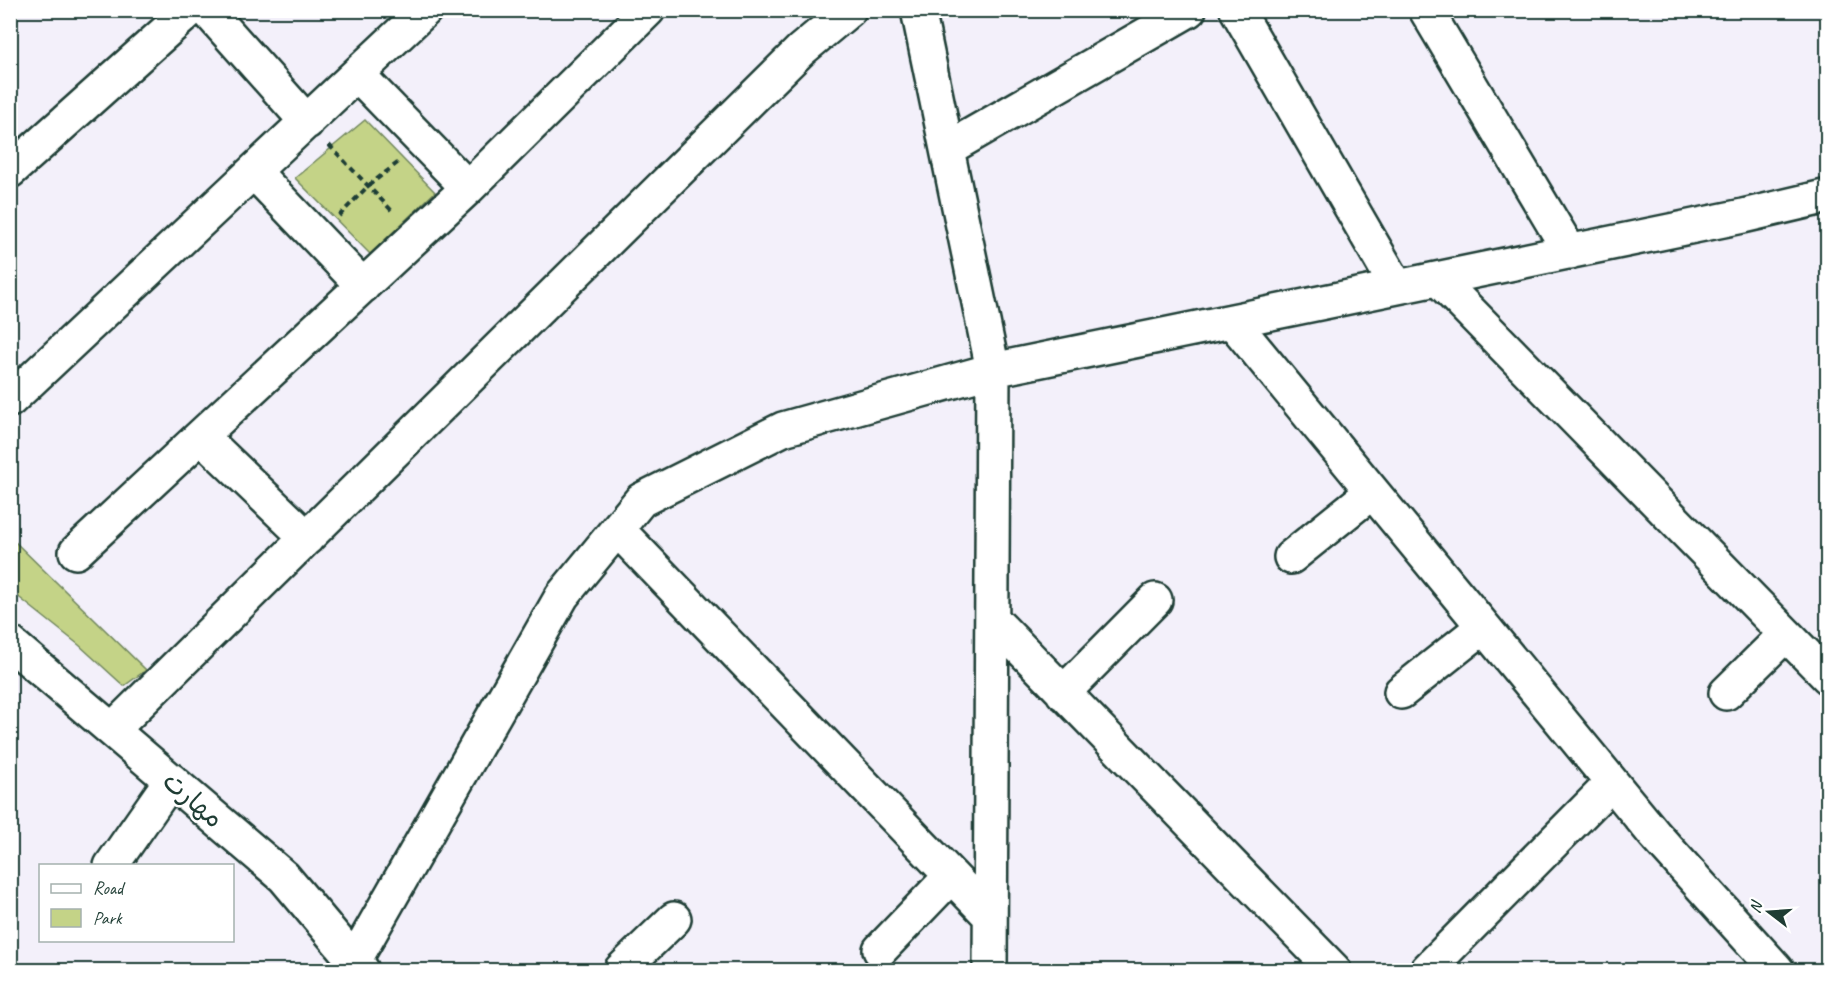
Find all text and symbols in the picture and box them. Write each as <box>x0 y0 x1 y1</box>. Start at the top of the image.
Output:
street label: مهارت <box>156 765 230 835</box>
legend <box>39 864 234 942</box>
text: Road <box>93 877 126 899</box>
north arrow <box>1739 882 1799 942</box>
text: N <box>1745 897 1768 916</box>
text: Park <box>93 907 123 929</box>

